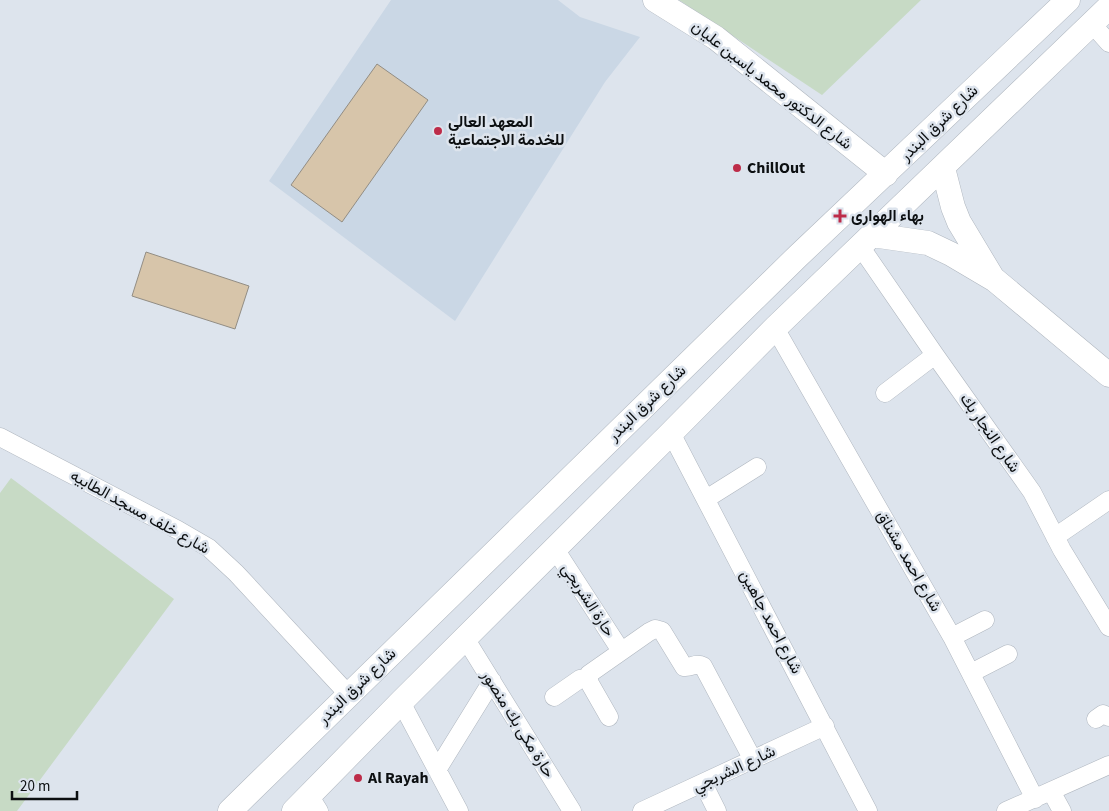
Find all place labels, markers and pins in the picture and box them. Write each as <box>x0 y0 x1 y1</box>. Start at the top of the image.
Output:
place label: المعهد العالى للخدمة الاجتماعية <box>448 111 564 151</box>
marker: المعهد العالى للخدمة الاجتماعية <box>432 125 444 137</box>
place label: ChillOut <box>747 157 805 179</box>
marker: ChillOut <box>731 162 743 174</box>
place label: بهاء الهوارى <box>851 205 924 227</box>
marker: بهاء الهوارى <box>833 209 847 223</box>
place label: Al Rayah <box>367 767 429 789</box>
marker: Al Rayah <box>352 772 364 784</box>

